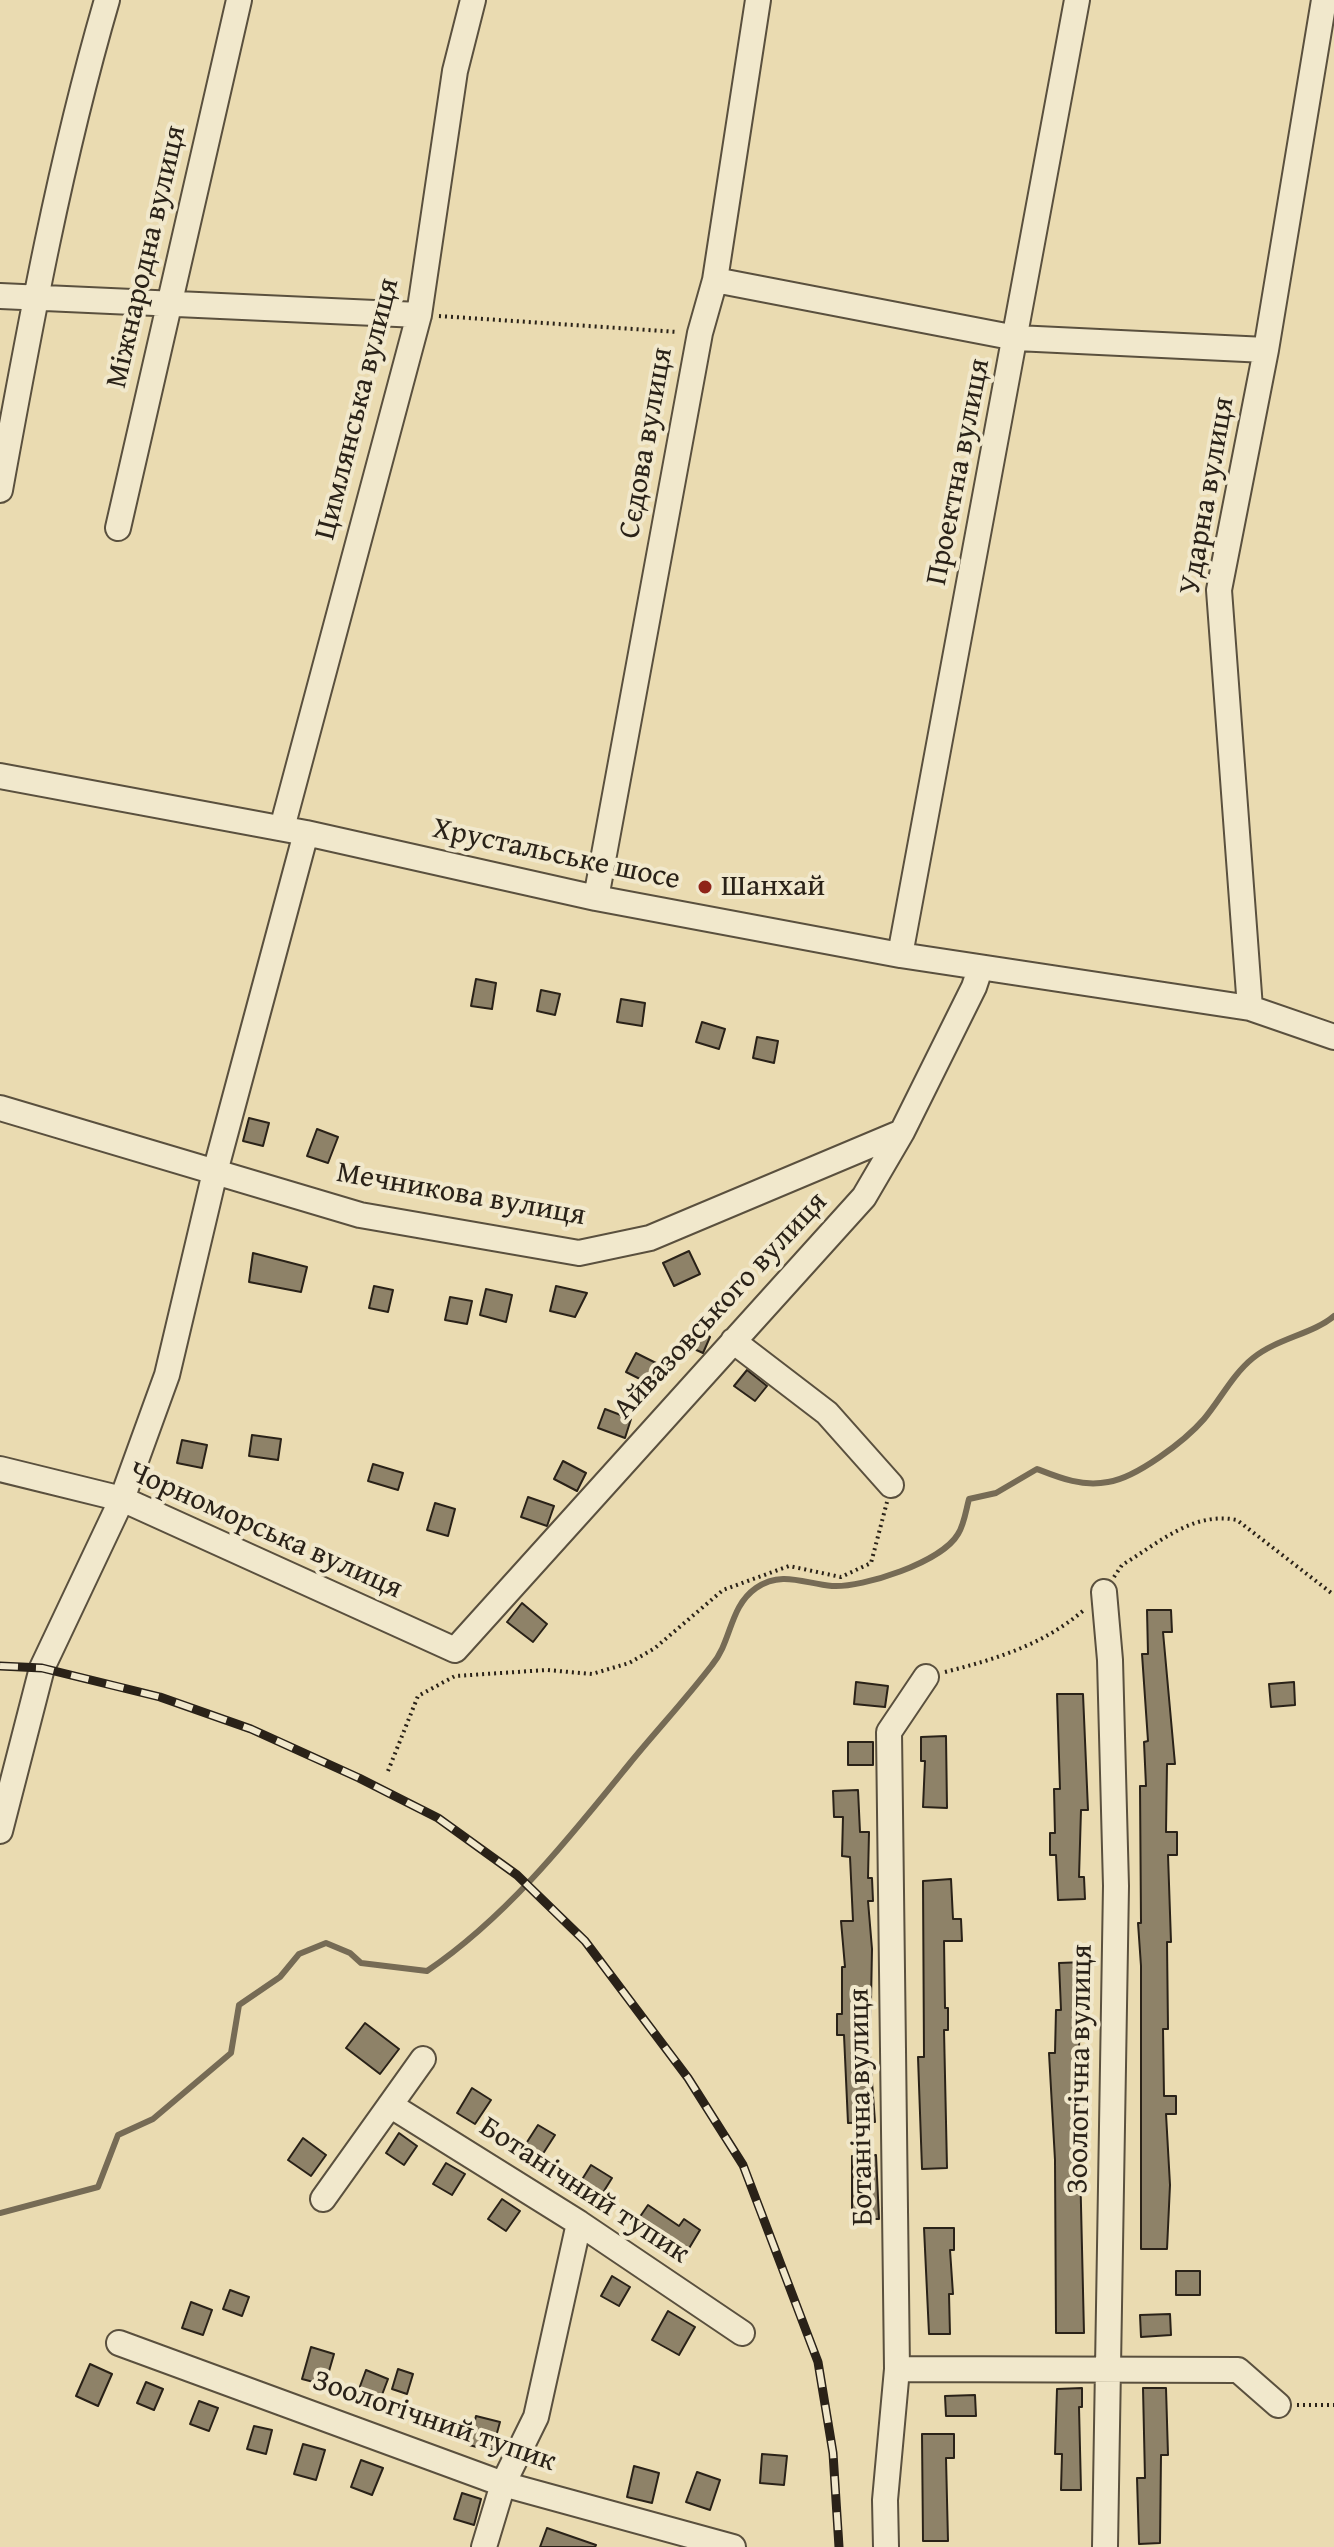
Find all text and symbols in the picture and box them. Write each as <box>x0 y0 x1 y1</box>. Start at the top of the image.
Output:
street label: Міжнародна вулиця <box>99 122 195 392</box>
street label: Цимлянська вулиця <box>308 274 408 544</box>
street label: Сєдова вулиця <box>613 345 681 541</box>
street label: Проектна вулиця <box>919 356 999 588</box>
street label: Ударна вулиця <box>1173 394 1243 598</box>
street label: Хрустальське шосе <box>429 811 683 899</box>
place label: Шанхай <box>721 869 825 905</box>
marker: Шанхай <box>696 878 714 896</box>
street label: Мечникова вулиця <box>334 1155 588 1235</box>
street label: Айвазовського вулиця <box>606 1185 836 1427</box>
street label: Чорноморська вулиця <box>122 1454 408 1608</box>
street label: Зоологічна вулиця <box>1061 1944 1101 2194</box>
street label: Ботанічна вулиця <box>842 1988 882 2226</box>
street label: Ботанічний тупик <box>472 2110 696 2272</box>
street label: Зоологічний тупик <box>308 2363 560 2481</box>

